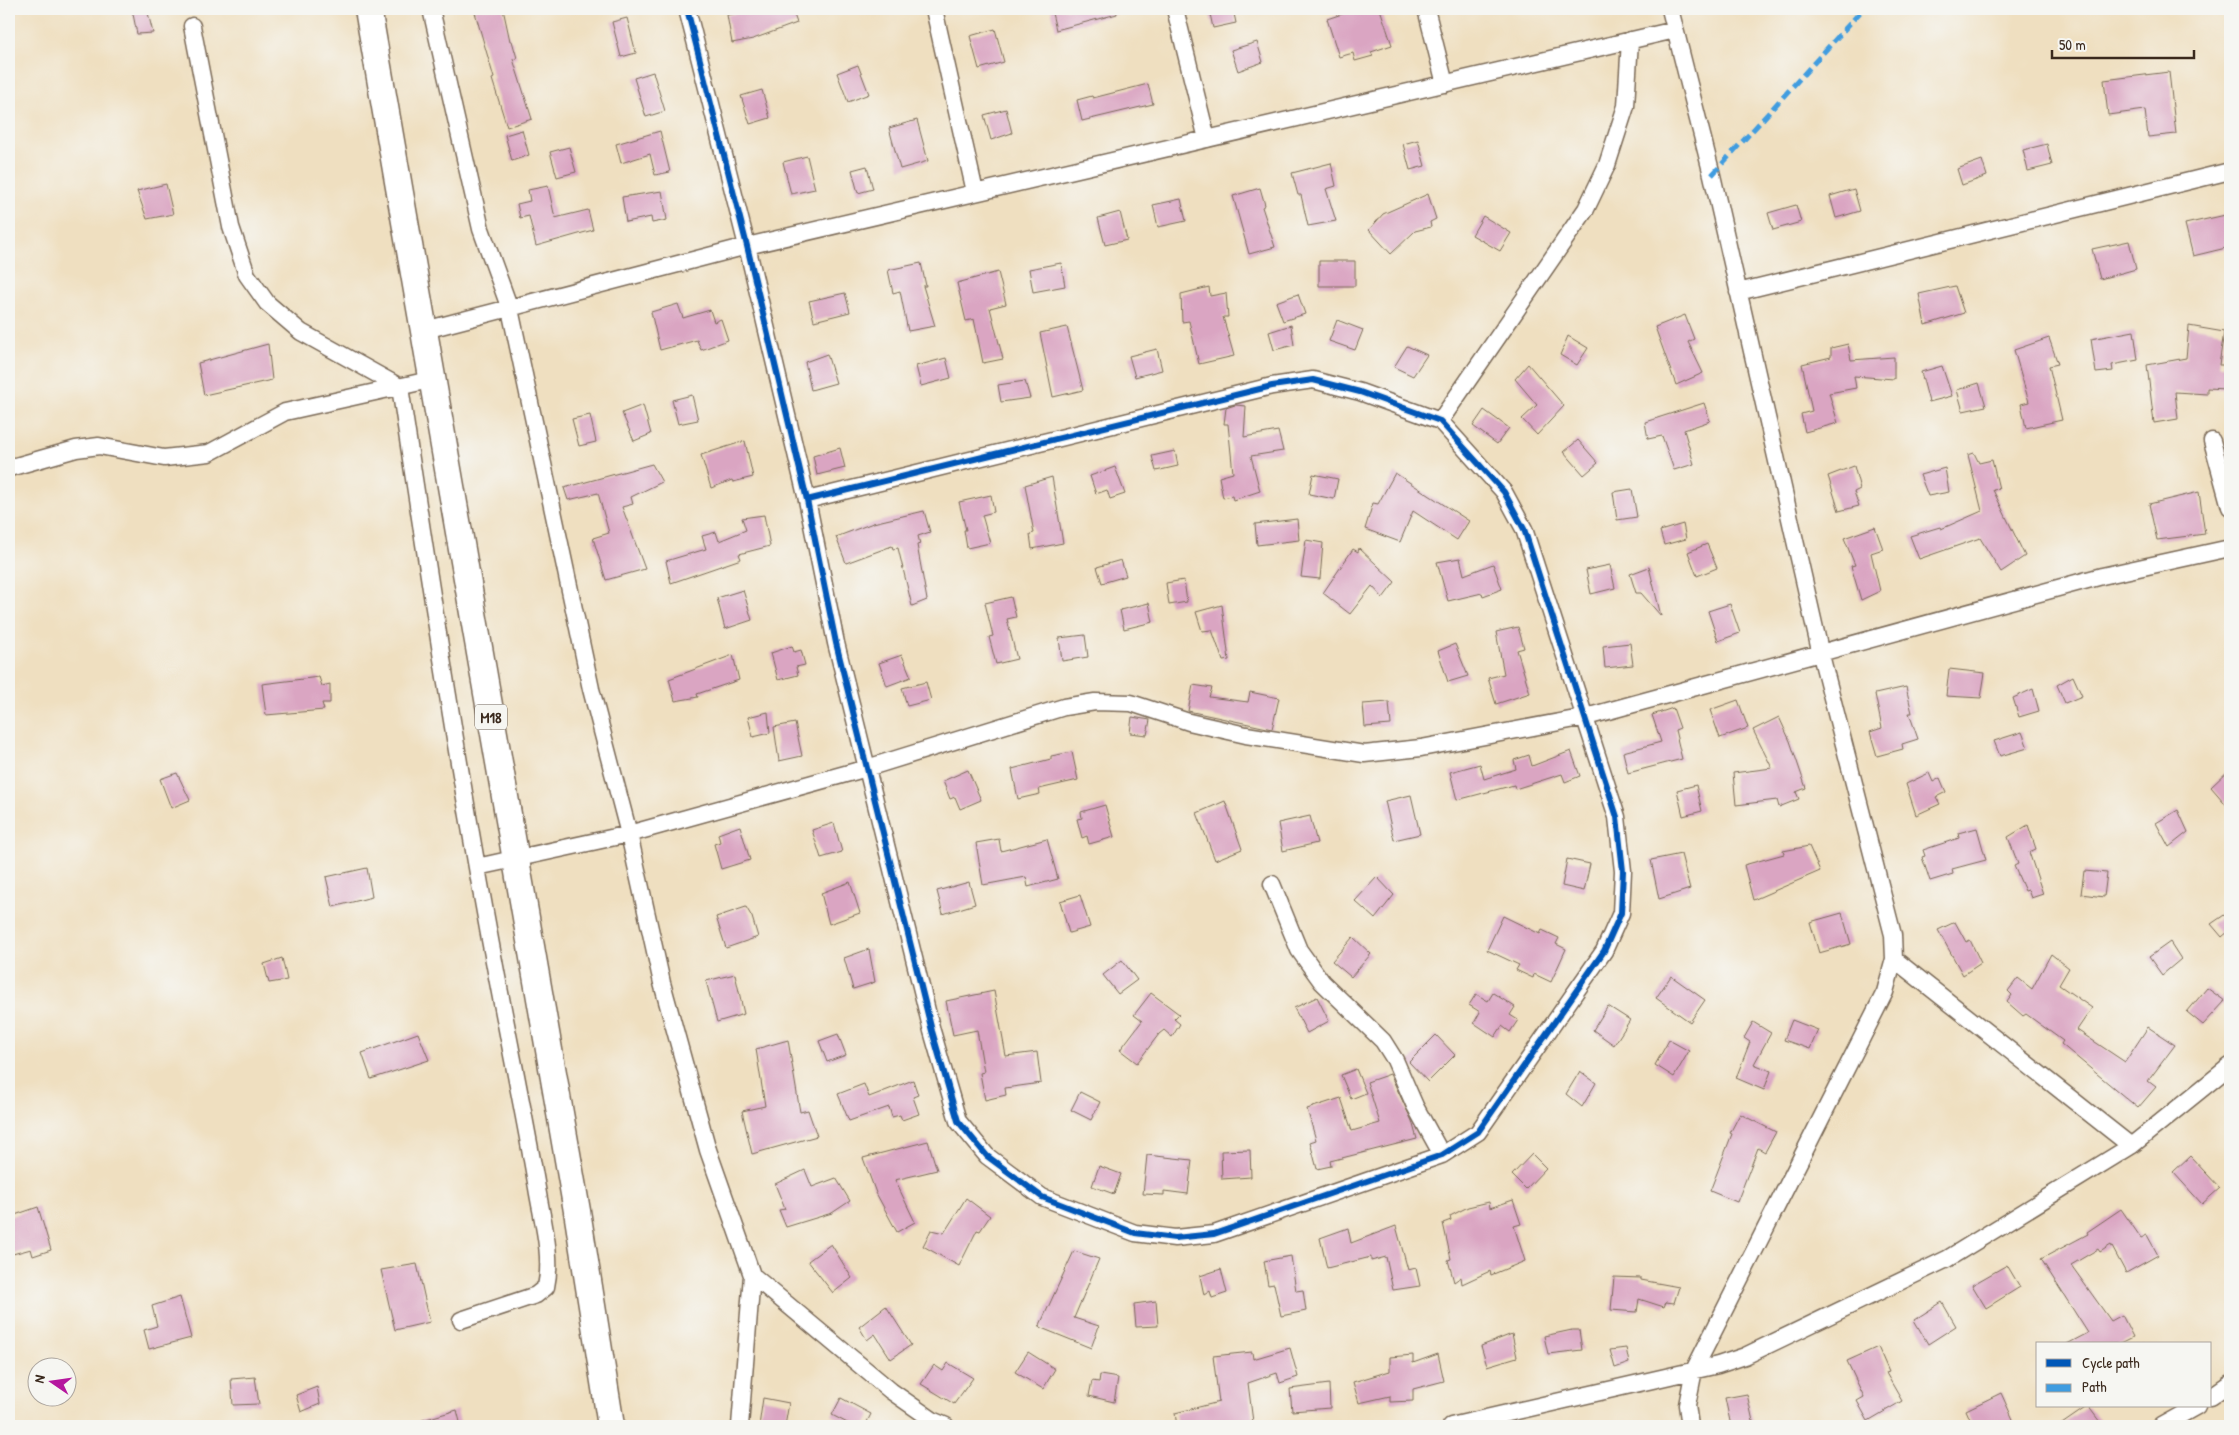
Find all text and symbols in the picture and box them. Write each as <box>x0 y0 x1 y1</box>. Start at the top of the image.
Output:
scale bar <box>2052 28 2194 60</box>
text: 50 m <box>2059 34 2086 55</box>
road number: M18 <box>475 704 507 730</box>
legend <box>2036 1342 2212 1408</box>
text: Cycle path <box>2082 1352 2140 1373</box>
north arrow <box>28 1358 78 1408</box>
text: N <box>29 1373 49 1385</box>
text: Path <box>2082 1376 2107 1397</box>

